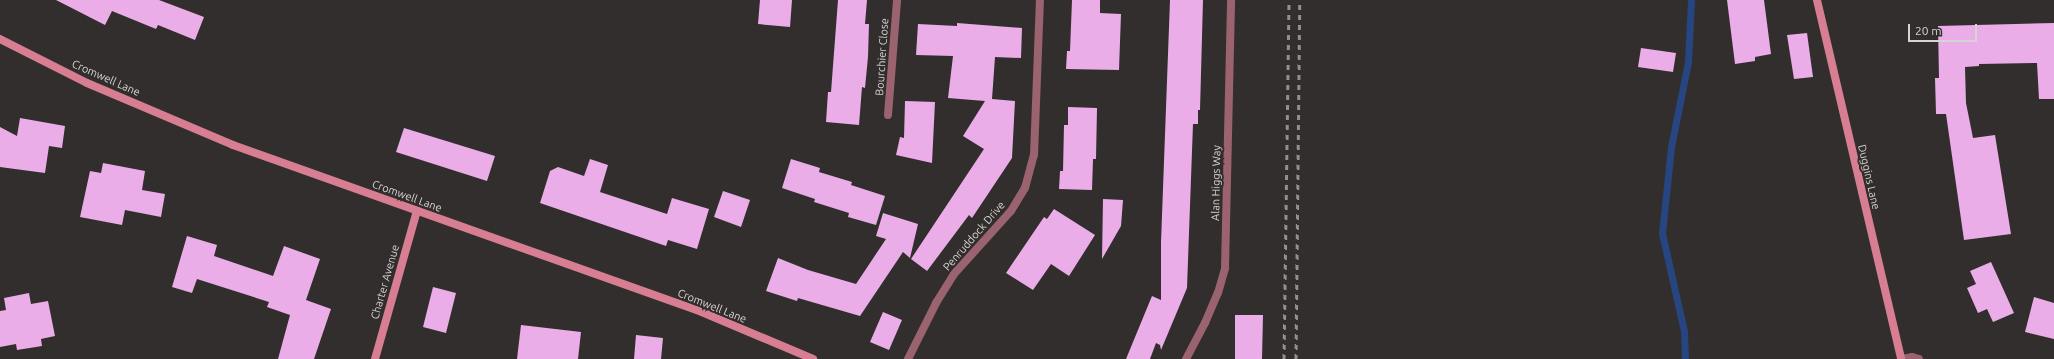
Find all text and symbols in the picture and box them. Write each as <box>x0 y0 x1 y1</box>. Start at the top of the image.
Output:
scale bar <box>1910 16 1979 42</box>
street label: Bourchier Close <box>873 18 891 96</box>
text: 20 m <box>1915 24 1942 37</box>
street label: Cromwell Lane <box>70 57 142 99</box>
street label: Duggins Lane <box>1855 143 1883 211</box>
street label: Alan Higgs Way <box>1209 145 1223 221</box>
street label: Cromwell Lane <box>370 177 444 215</box>
street label: Penruddock Drive <box>940 199 1008 273</box>
street label: Charter Avenue <box>368 243 402 321</box>
street label: Cromwell Lane <box>676 286 748 326</box>

